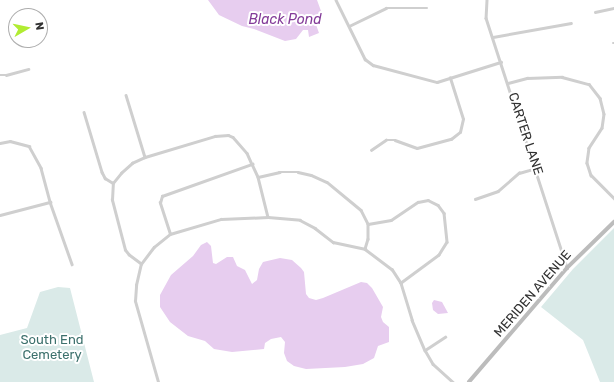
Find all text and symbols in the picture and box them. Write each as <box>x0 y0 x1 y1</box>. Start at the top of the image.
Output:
north arrow <box>8 8 48 48</box>
water label: Black Pond <box>248 12 322 28</box>
text: N <box>32 21 46 31</box>
street label: CARTER LANE <box>504 91 546 177</box>
street label: MERIDEN AVENUE <box>491 247 575 341</box>
park label: South End Cemetery <box>20 333 84 364</box>

